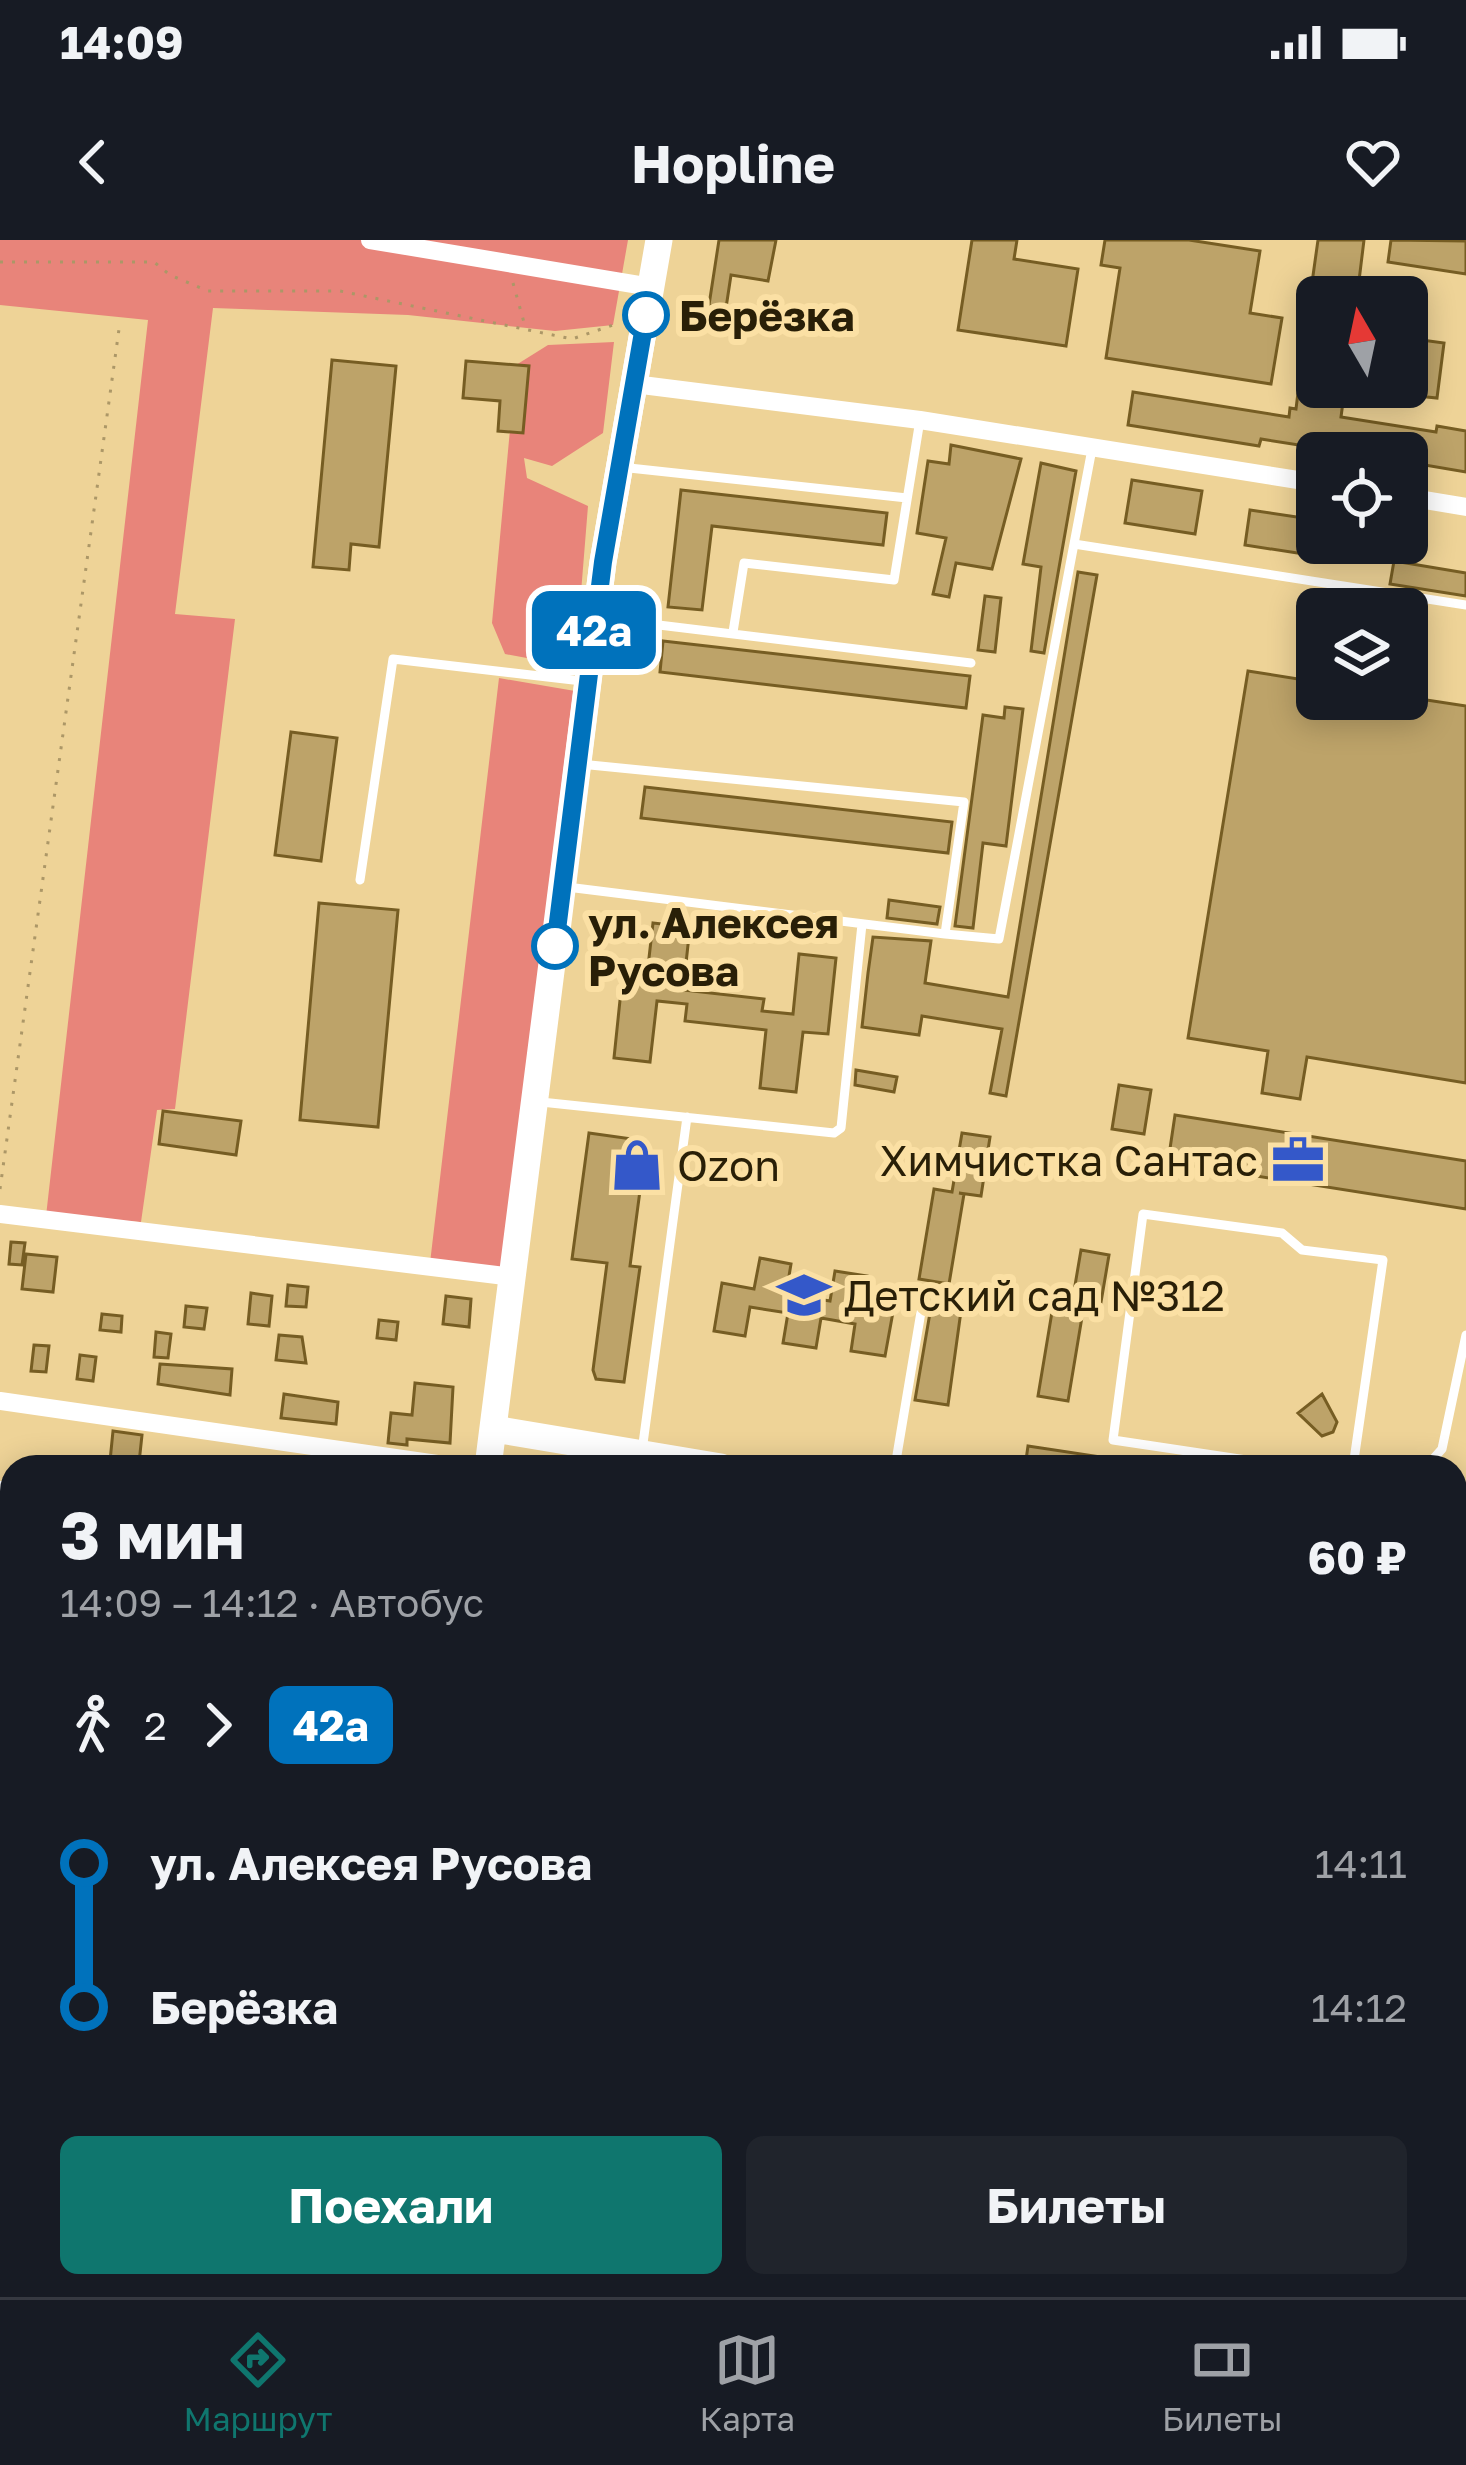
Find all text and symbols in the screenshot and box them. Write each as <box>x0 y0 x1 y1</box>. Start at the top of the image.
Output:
text: 14:09 <box>60 15 184 69</box>
icon: back <box>60 129 126 195</box>
icon: heart <box>1340 129 1406 195</box>
text: Hopline <box>631 130 835 195</box>
north arrow <box>1296 276 1428 408</box>
map controls <box>1296 276 1428 720</box>
place label: Берёзка <box>679 290 855 340</box>
marker: Берёзка <box>624 293 668 337</box>
button: locate <box>1296 432 1428 564</box>
button: layers <box>1296 588 1428 720</box>
line badge: 42a <box>525 591 663 669</box>
text: 42a <box>556 605 632 655</box>
place label: ул. Алексея Русова <box>588 897 839 995</box>
marker: ул. Алексея Русова <box>533 924 577 968</box>
office icon: Химчистка Сантас <box>1269 1131 1327 1189</box>
place label: Химчистка Сантас <box>880 1135 1258 1185</box>
shop icon: Ozon <box>608 1136 666 1194</box>
place label: Ozon <box>677 1140 780 1190</box>
school or university icon: Детский сад №312 <box>775 1266 833 1324</box>
place label: Детский сад №312 <box>844 1270 1225 1320</box>
text: 3 мин <box>60 1494 245 1574</box>
text: 60 ₽ <box>1308 1530 1407 1584</box>
text: 14:09 – 14:12 · Автобус <box>60 1579 484 1626</box>
icon: walk <box>60 1692 126 1758</box>
icon: forward <box>185 1692 251 1758</box>
text: 42a <box>293 1700 369 1750</box>
text: 2 <box>144 1702 167 1749</box>
text: ул. Алексея Русова <box>150 1836 592 1890</box>
text: 14:11 <box>1315 1840 1407 1887</box>
text: Берёзка <box>150 1980 338 2034</box>
text: 14:12 <box>1311 1984 1407 2031</box>
button: Поехали <box>60 2136 722 2274</box>
button: Билеты <box>746 2136 1407 2274</box>
tab: Маршрут <box>184 2327 333 2438</box>
tab: Карта <box>700 2327 795 2438</box>
tab: Билеты <box>1162 2327 1283 2438</box>

